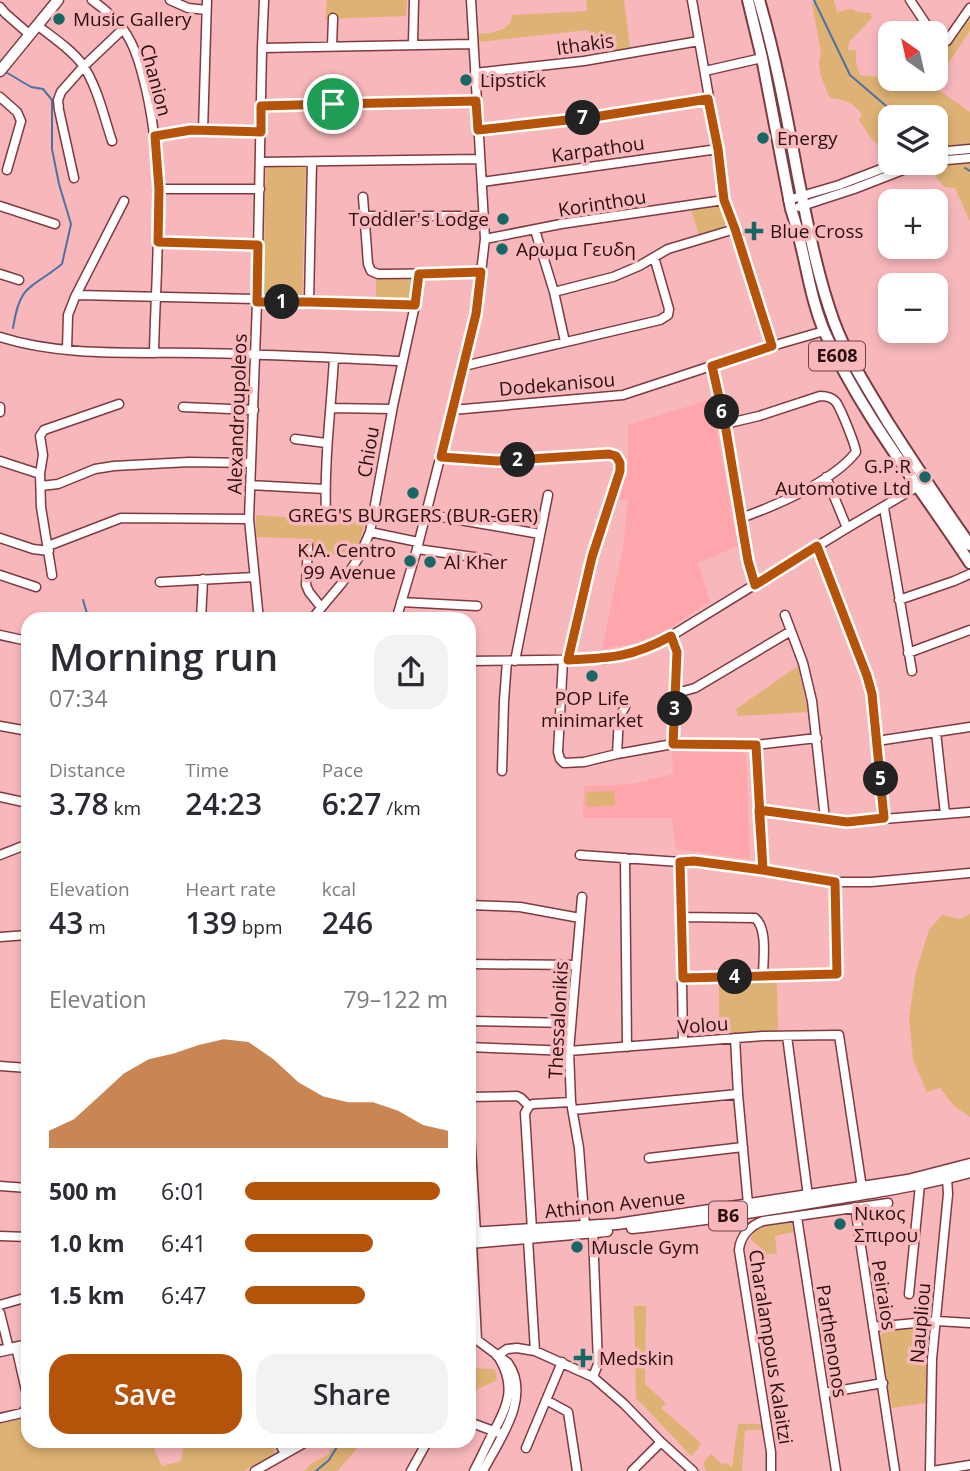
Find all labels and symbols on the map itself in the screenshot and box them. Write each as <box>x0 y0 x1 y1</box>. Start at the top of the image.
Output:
place label: Music Gallery <box>73 6 192 32</box>
marker: Music Gallery <box>51 11 67 27</box>
north arrow <box>878 21 948 91</box>
street label: Ithakis <box>554 27 616 61</box>
street label: Chanion <box>134 41 178 119</box>
place label: Lipstick <box>480 67 546 93</box>
marker: Lipstick <box>458 72 474 88</box>
pin <box>303 74 363 134</box>
pin: 7 <box>566 100 600 136</box>
place label: Energy <box>777 125 838 151</box>
street label: Karpathou <box>550 130 646 168</box>
marker: Energy <box>755 130 771 146</box>
street label: Korinthou <box>556 183 648 223</box>
place label: Toddler's Lodge <box>349 206 489 232</box>
marker: Toddler's Lodge <box>495 211 511 227</box>
place label: Blue Cross <box>770 218 864 244</box>
marker: Blue Cross <box>744 221 764 241</box>
place label: Αρωμα Γευδη <box>516 236 636 262</box>
marker: Αρωμα Γευδη <box>494 241 510 257</box>
pin: 1 <box>264 284 300 320</box>
street label: Alexandroupoleos <box>221 333 253 495</box>
road number: E608 <box>809 342 865 370</box>
street label: Dodekanisou <box>498 366 616 402</box>
pin: 6 <box>704 394 740 430</box>
street label: Chiou <box>351 424 385 480</box>
pin: 2 <box>500 442 536 477</box>
place label: G.P.R Automotive Ltd <box>775 453 911 501</box>
marker: G.P.R Automotive Ltd <box>917 469 933 485</box>
marker: GREG'S BURGERS (BUR-GER) <box>405 485 421 501</box>
place label: GREG'S BURGERS (BUR-GER) <box>288 502 538 528</box>
place label: K.A. Centro 99 Avenue <box>297 537 396 585</box>
place label: Al Kher <box>444 549 508 575</box>
marker: K.A. Centro 99 Avenue <box>402 553 418 569</box>
marker: Al Kher <box>422 554 438 570</box>
marker: POP Life minimarket <box>584 668 600 684</box>
place label: POP Life minimarket <box>541 685 643 733</box>
pin: 3 <box>658 692 692 726</box>
pin: 5 <box>864 762 898 796</box>
street label: Thessalonikis <box>542 960 574 1080</box>
pin: 4 <box>718 960 752 995</box>
street label: Volou <box>677 1010 729 1040</box>
street label: Athinon Avenue <box>543 1184 687 1224</box>
place label: Νικος Σπιρου <box>854 1200 918 1248</box>
road number: B6 <box>709 1202 747 1231</box>
marker: Νικος Σπιρου <box>832 1216 848 1232</box>
place label: Muscle Gym <box>591 1234 699 1260</box>
marker: Muscle Gym <box>569 1239 585 1255</box>
street label: Charalampous Kalaitzi <box>743 1248 799 1446</box>
street label: Peiraios <box>866 1258 902 1332</box>
street label: Naupliou <box>904 1282 936 1364</box>
street label: Parthenonos <box>810 1283 854 1399</box>
place label: Medskin <box>599 1345 674 1371</box>
marker: Medskin <box>573 1348 593 1368</box>

